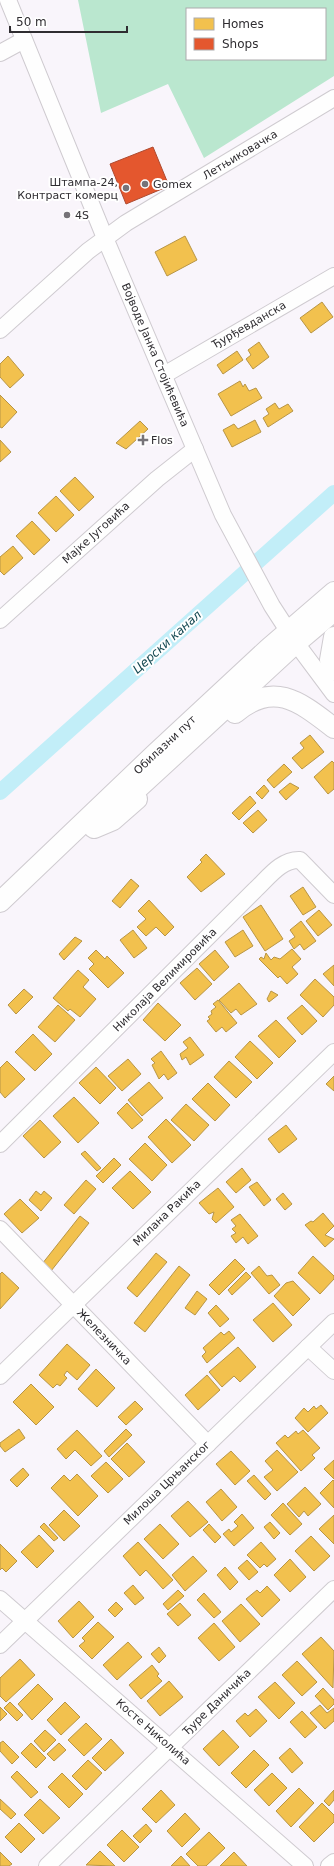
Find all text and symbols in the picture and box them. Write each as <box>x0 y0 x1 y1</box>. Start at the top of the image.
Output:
scale bar <box>10 8 127 34</box>
legend <box>186 8 326 60</box>
text: 50 m <box>16 15 47 29</box>
text: Homes <box>222 17 264 31</box>
text: Shops <box>222 37 258 51</box>
street label: Летњиковачка <box>200 128 280 182</box>
place label: Штампа-24, Контраст комерц <box>17 176 118 202</box>
place label: Gomex <box>153 178 193 191</box>
marker: Gomex <box>140 179 150 189</box>
marker: Штампа-24, Контраст комерц <box>121 183 131 193</box>
place label: 4S <box>75 209 89 222</box>
marker: 4S <box>62 210 72 220</box>
street label: Војводе Јанка Стојићевића <box>119 281 191 429</box>
street label: Ђурђевданска <box>209 299 288 352</box>
place label: Flos <box>151 434 173 447</box>
marker: Flos <box>138 435 148 445</box>
street label: Мајке Југовића <box>60 499 132 567</box>
water label: Церски канал <box>130 607 204 676</box>
street label: Обилазни пут <box>131 713 199 777</box>
street label: Николаја Велимировића <box>111 926 219 1034</box>
street label: Милана Ракића <box>131 1177 203 1249</box>
street label: Железничка <box>74 1306 134 1368</box>
street label: Милоша Црњанског <box>121 1438 213 1528</box>
street label: Ђуре Даничића <box>180 1666 254 1739</box>
street label: Косте Николића <box>113 1696 193 1768</box>

